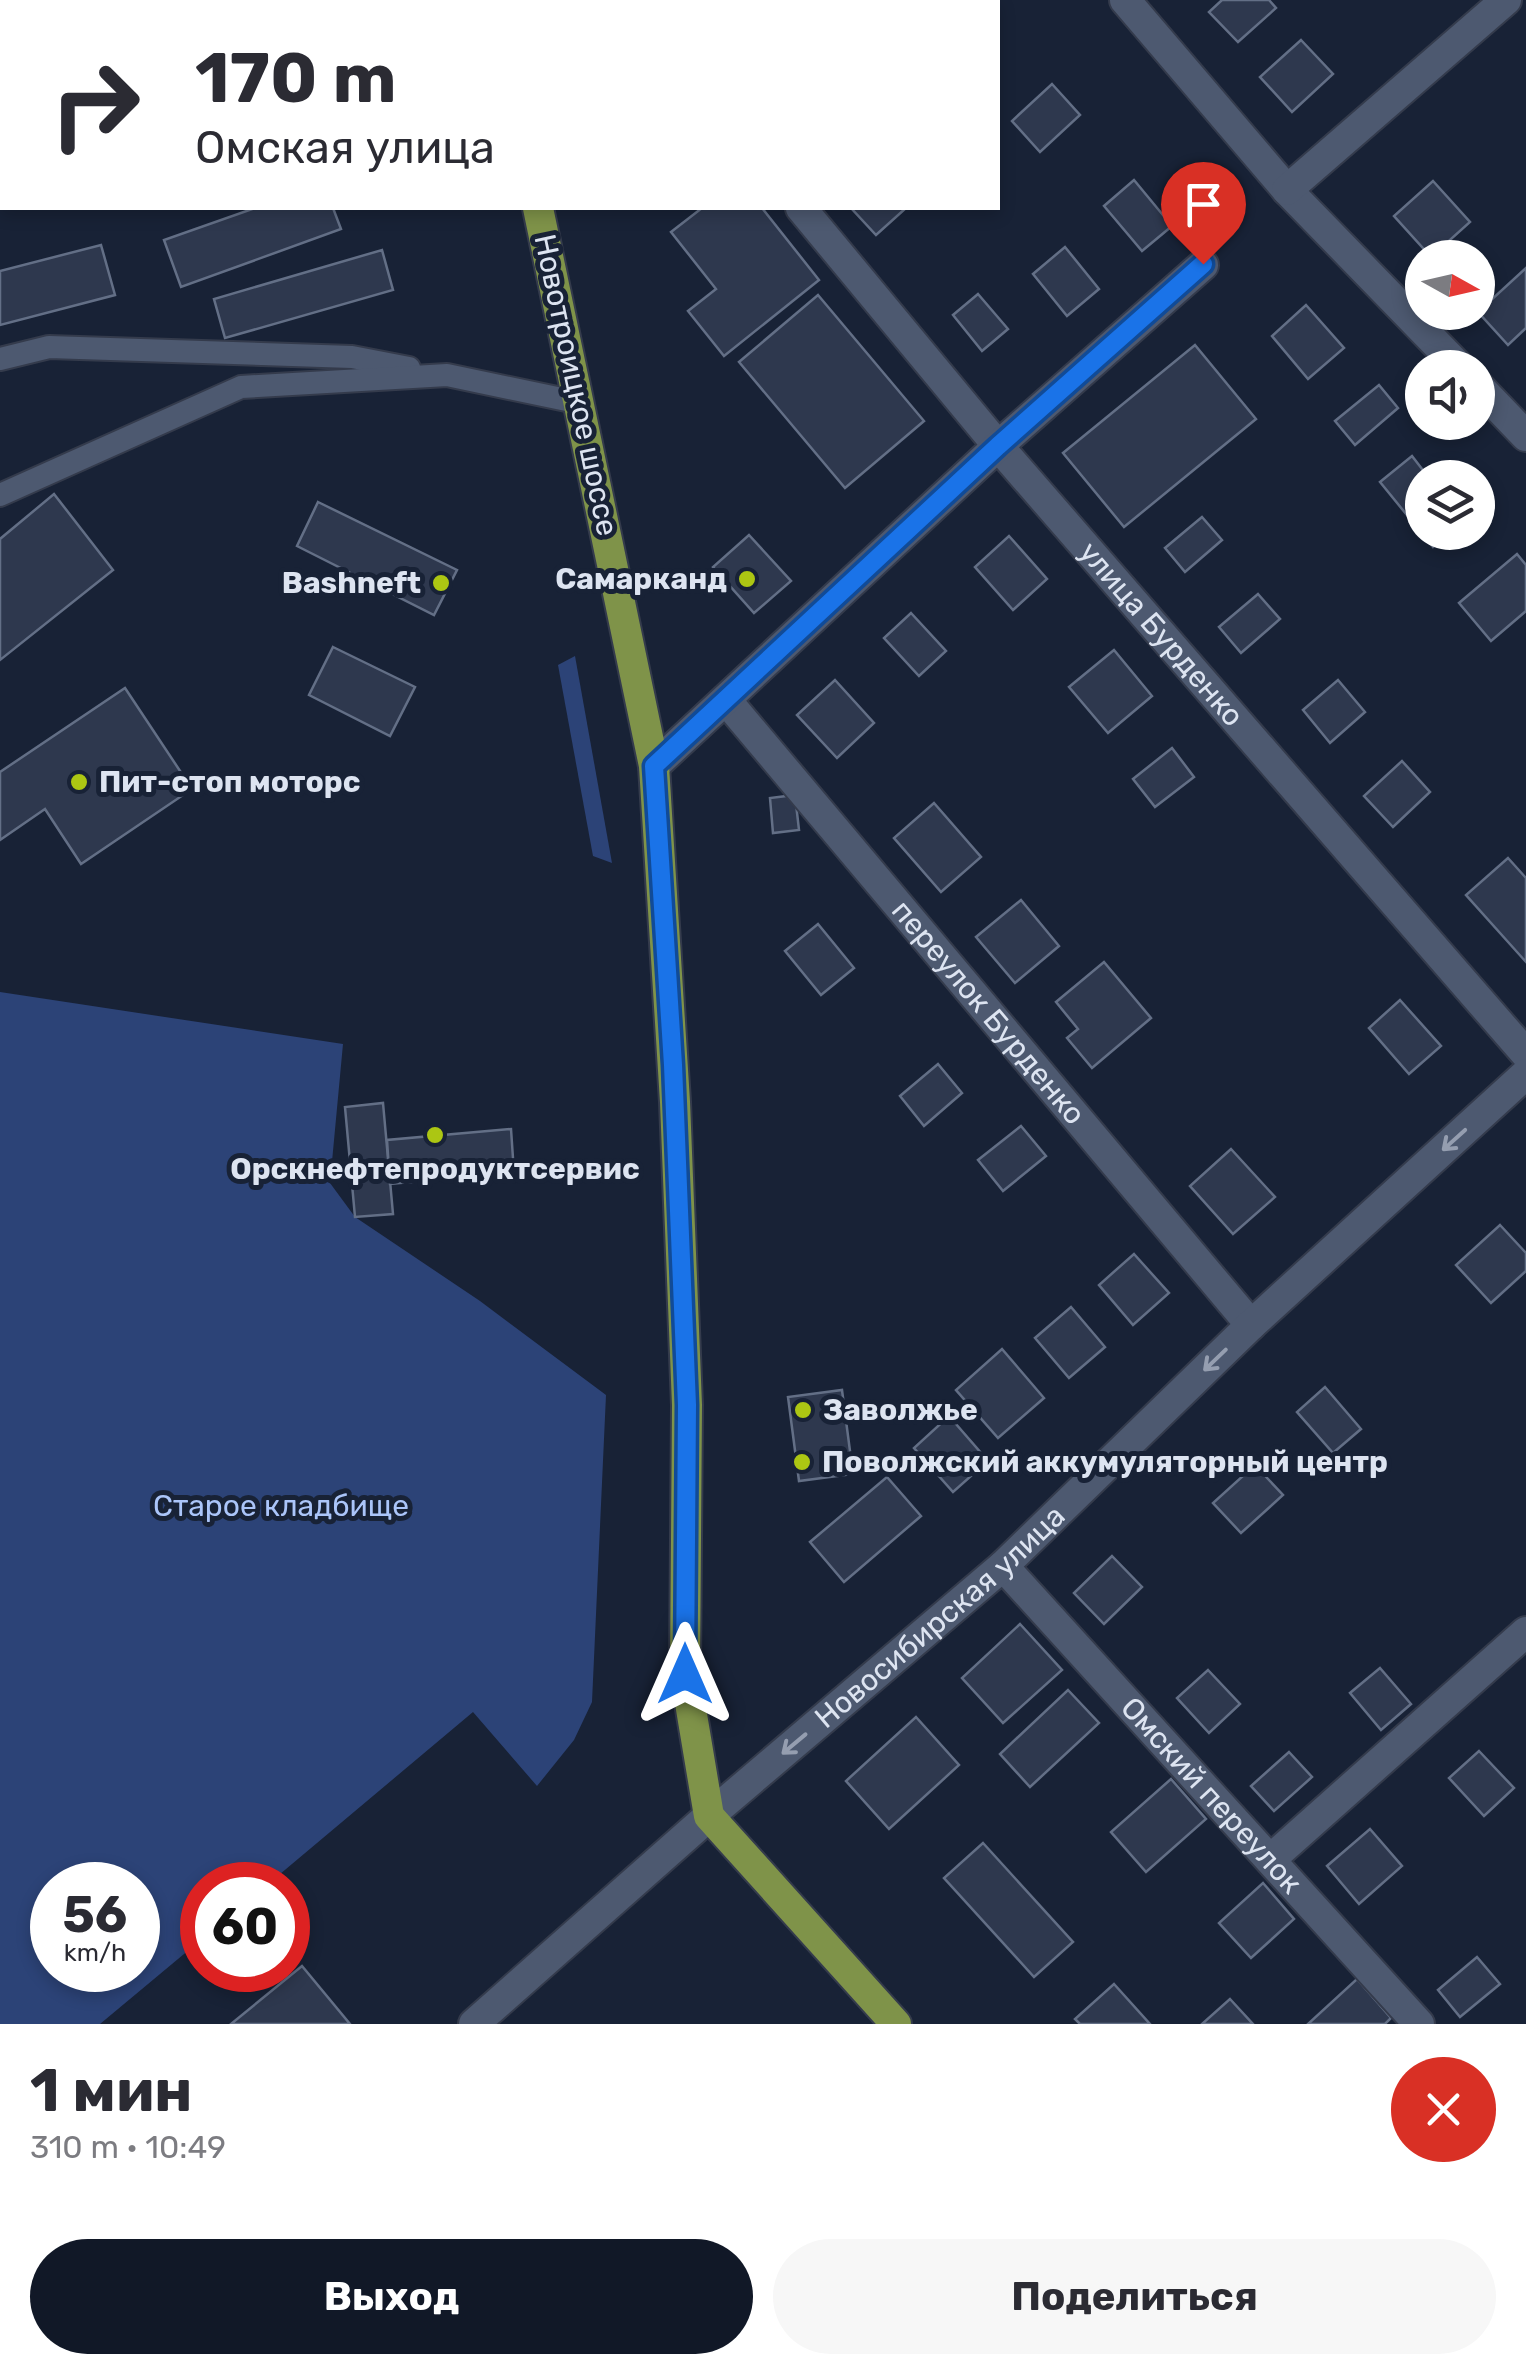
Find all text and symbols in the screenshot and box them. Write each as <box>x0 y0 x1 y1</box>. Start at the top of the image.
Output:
text: 170 m <box>195 37 397 120</box>
icon: right <box>30 40 160 170</box>
text: Омская улица <box>195 121 495 174</box>
pin <box>1161 162 1246 265</box>
icon: arrive <box>1176 177 1231 232</box>
street label: Новотроицкое шоссе <box>526 231 626 539</box>
north arrow <box>1405 240 1495 330</box>
map controls <box>1405 240 1495 550</box>
button: sound <box>1405 350 1495 440</box>
button: layers <box>1405 460 1495 550</box>
street label: улица Бурденко <box>1071 534 1251 734</box>
place label: Самарканд <box>555 561 727 597</box>
place label: Bashneft <box>282 565 421 601</box>
marker: Самарканд <box>736 568 758 590</box>
marker: Bashneft <box>430 572 452 594</box>
place label: Пит-стоп моторс <box>99 764 360 800</box>
marker: Пит-стоп моторс <box>68 771 90 793</box>
street label: переулок Бурденко <box>884 893 1093 1132</box>
marker: Орскнефтепродуктсервис <box>424 1124 446 1146</box>
one-way arrow <box>1442 1128 1467 1151</box>
place label: Орскнефтепродуктсервис <box>230 1151 640 1187</box>
one-way arrow <box>1203 1348 1227 1372</box>
place label: Заволжье <box>823 1392 978 1428</box>
marker: Заволжье <box>792 1399 814 1421</box>
place label: Поволжский аккумуляторный центр <box>822 1444 1388 1480</box>
marker: Поволжский аккумуляторный центр <box>791 1451 813 1473</box>
park label: Старое кладбище <box>153 1488 409 1524</box>
street label: Новосибирская улица <box>808 1498 1072 1736</box>
position arrow <box>633 1622 737 1726</box>
street label: Омский переулок <box>1113 1690 1310 1901</box>
one-way arrow <box>782 1732 807 1755</box>
speed limit sign: 60 <box>180 1862 310 1992</box>
text: 56 <box>63 1885 127 1945</box>
text: km/h <box>64 1938 126 1967</box>
text: 1 мин <box>30 2055 193 2126</box>
button: close <box>1391 2057 1496 2162</box>
text: 310 m · 10:49 <box>30 2128 226 2166</box>
button: Выход <box>30 2239 753 2354</box>
button: Поделиться <box>773 2239 1496 2354</box>

